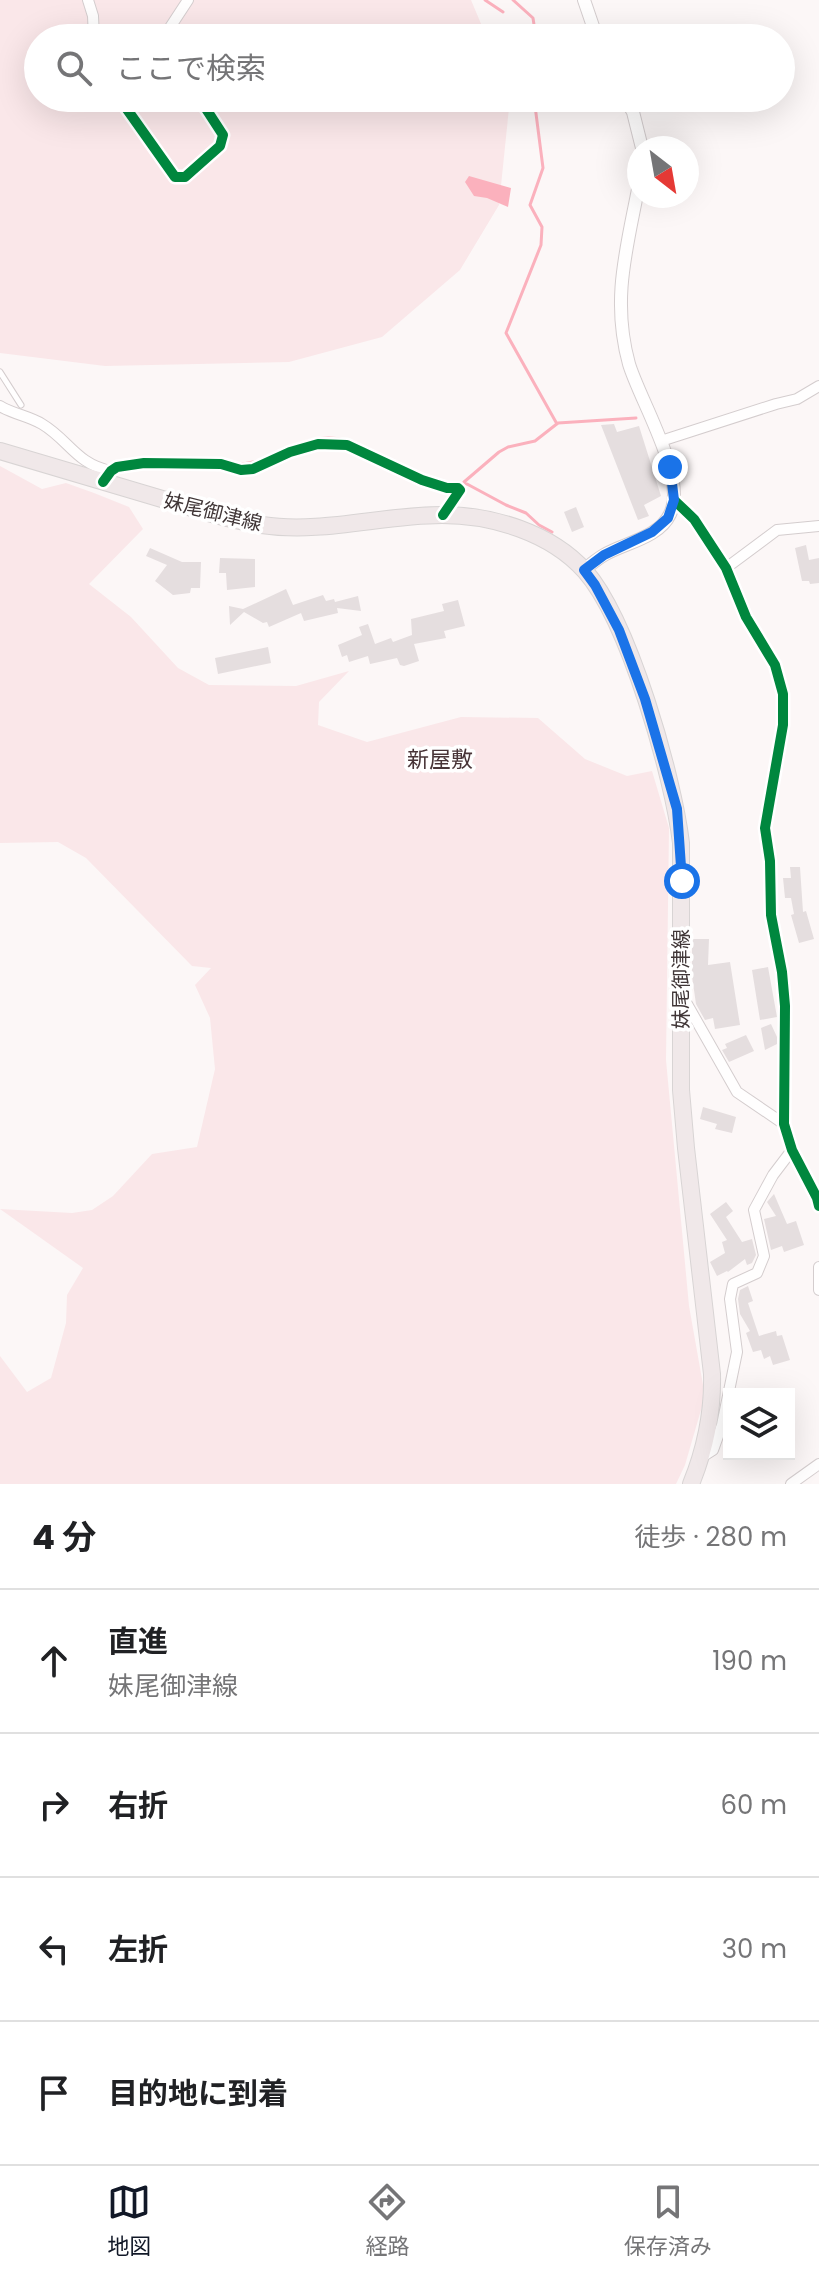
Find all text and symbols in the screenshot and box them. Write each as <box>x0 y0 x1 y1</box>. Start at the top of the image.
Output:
search box <box>24 24 795 112</box>
icon: search <box>52 46 96 90</box>
text: ここで検索 <box>116 47 266 90</box>
north arrow <box>627 136 699 208</box>
route end <box>652 449 688 485</box>
street label: 妹尾御津線 <box>161 486 265 538</box>
district label: 新屋敷 <box>407 744 473 775</box>
route start <box>664 863 700 899</box>
street label: 妹尾御津線 <box>667 929 695 1029</box>
map controls <box>723 1388 795 1460</box>
button: layers <box>723 1388 795 1460</box>
text: 4 分 <box>32 1513 96 1561</box>
text: 徒歩 · 280 m <box>634 1519 787 1555</box>
text: 直進 <box>108 1620 168 1663</box>
icon: ahead <box>32 1639 76 1683</box>
text: 190 m <box>712 1643 787 1679</box>
text: 妹尾御津線 <box>108 1668 238 1704</box>
icon: right <box>32 1783 76 1827</box>
text: 右折 <box>108 1784 168 1827</box>
text: 60 m <box>720 1787 787 1823</box>
icon: left <box>32 1927 76 1971</box>
text: 左折 <box>108 1928 168 1971</box>
text: 30 m <box>722 1931 787 1967</box>
icon: arrive <box>32 2071 76 2115</box>
text: 目的地に到着 <box>108 2072 288 2115</box>
tab: 地図 <box>107 2180 151 2263</box>
tab: 経路 <box>365 2180 410 2263</box>
tab: 保存済み <box>624 2180 712 2263</box>

